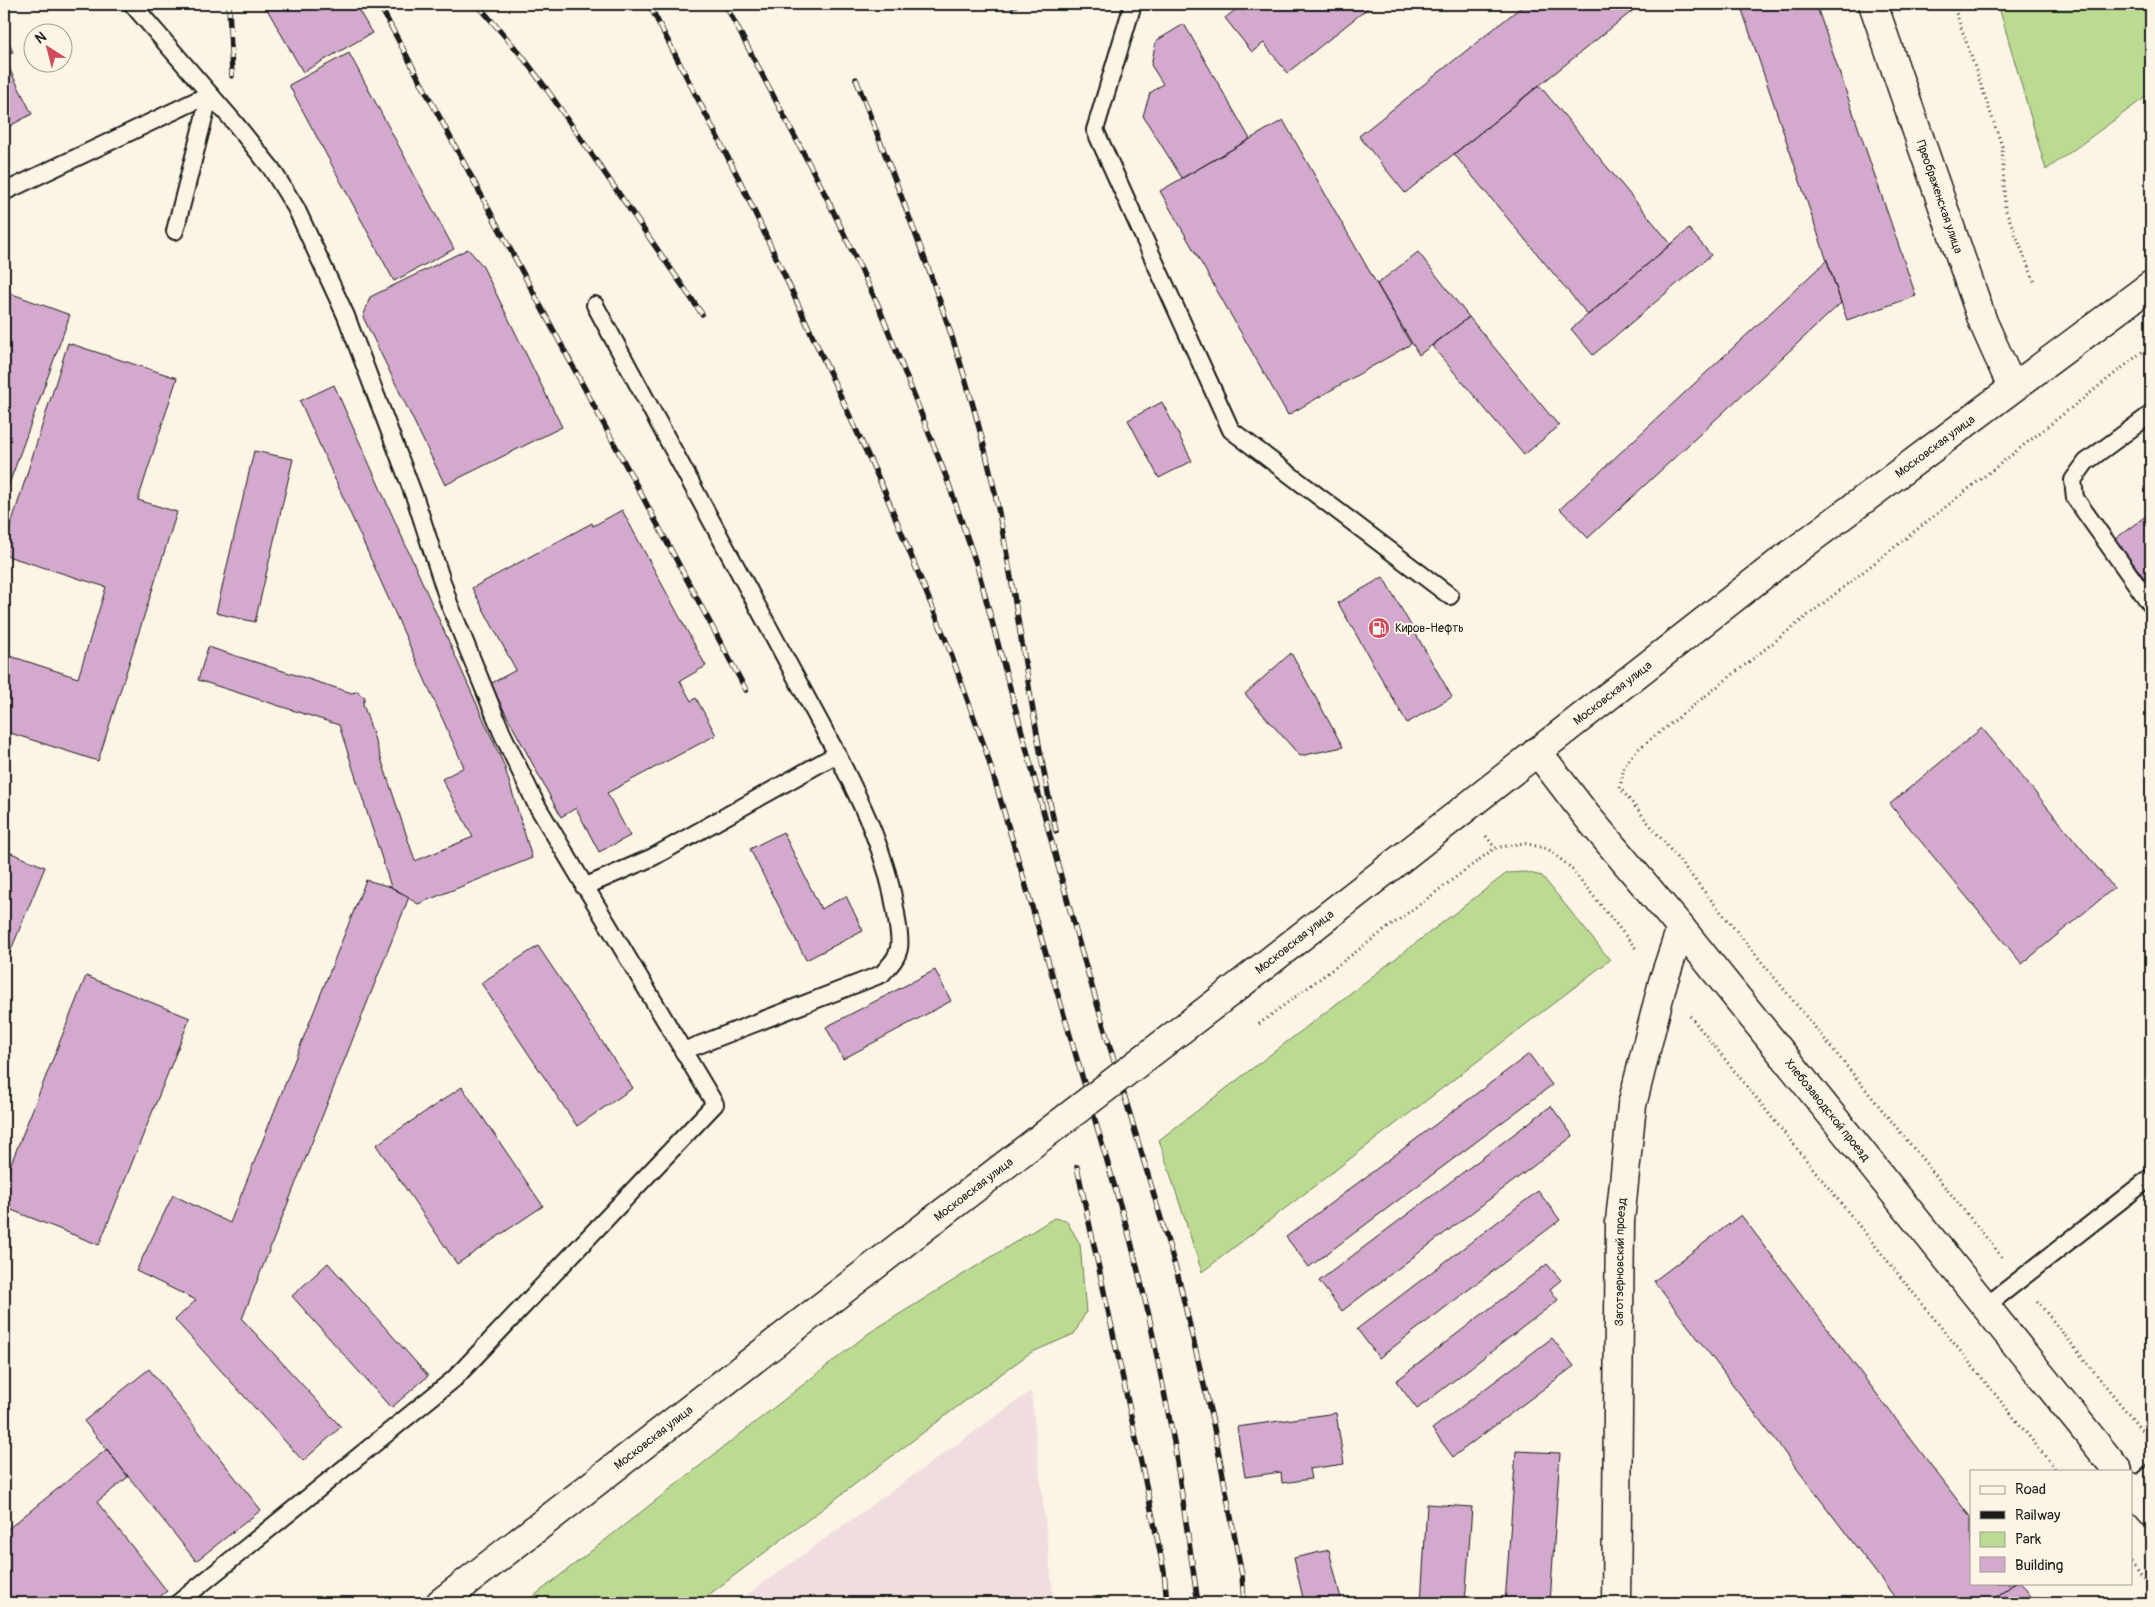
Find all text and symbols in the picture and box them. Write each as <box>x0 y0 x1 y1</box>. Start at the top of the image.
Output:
north arrow <box>22 22 72 72</box>
text: N <box>32 28 49 48</box>
street label: Преображенская улица <box>1913 138 1966 256</box>
street label: Московская улица <box>1892 411 1978 481</box>
fuel station icon: Киров-Нефть <box>1367 616 1391 640</box>
place label: Киров-Нефть <box>1395 621 1464 636</box>
street label: Московская улица <box>1570 657 1655 728</box>
street label: Московская улица <box>1252 906 1337 977</box>
street label: Хлебозаводской проезд <box>1782 1056 1874 1165</box>
street label: Московская улица <box>931 1154 1016 1224</box>
street label: Заготзерновский проезд <box>1611 1196 1630 1326</box>
street label: Московская улица <box>611 1402 696 1473</box>
legend <box>1970 1470 2132 1584</box>
text: Road <box>2015 1480 2046 1499</box>
text: Railway <box>2015 1506 2061 1525</box>
text: Park <box>2015 1530 2042 1549</box>
text: Building <box>2015 1556 2063 1575</box>

